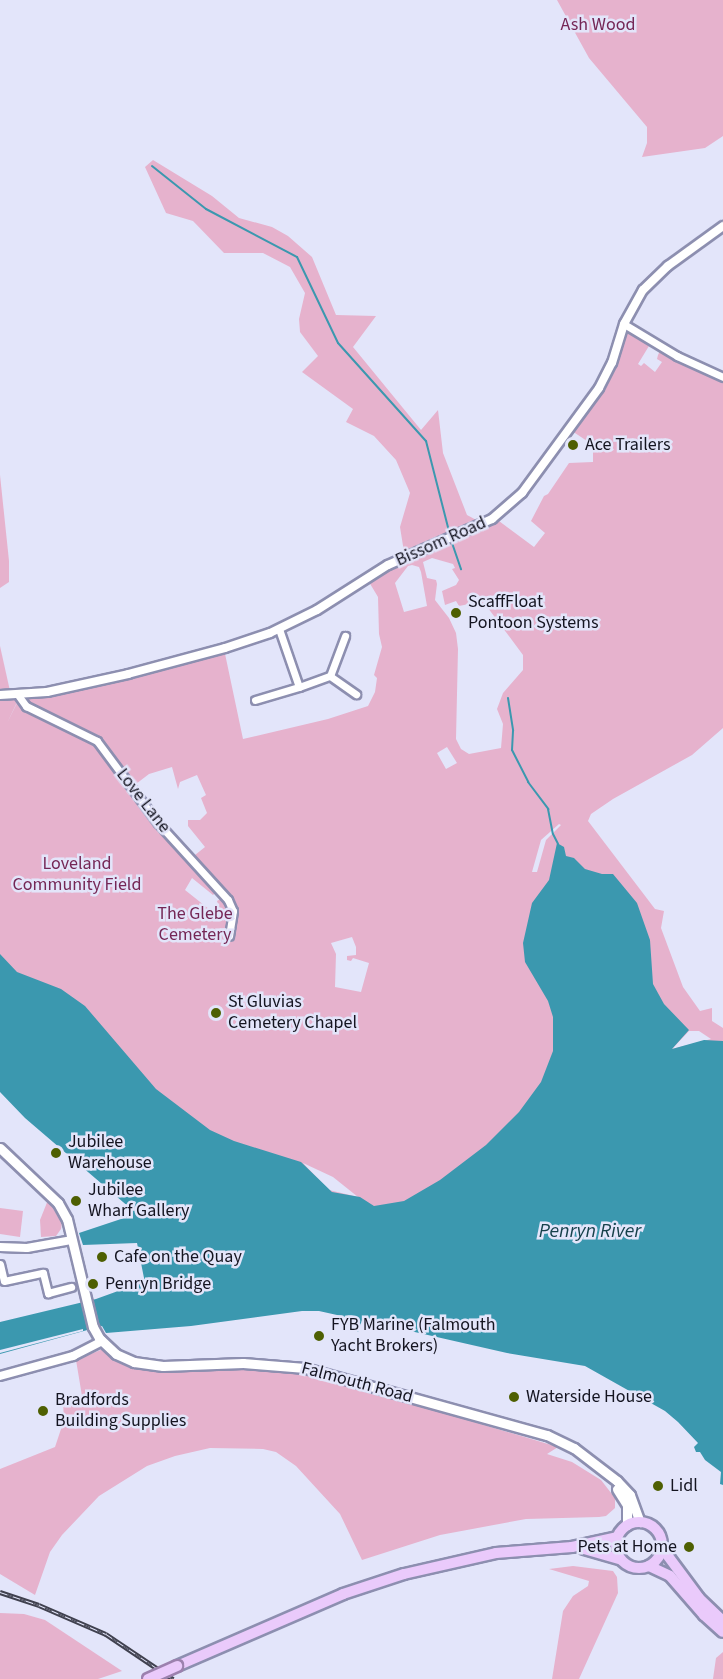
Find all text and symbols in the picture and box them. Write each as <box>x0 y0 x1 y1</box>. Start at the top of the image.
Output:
park label: Ash Wood <box>561 14 635 36</box>
place label: Ace Trailers <box>585 434 671 456</box>
marker: Ace Trailers <box>566 438 580 452</box>
street label: Bissom Road <box>392 512 490 572</box>
place label: ScaffFloat Pontoon Systems <box>468 592 599 634</box>
marker: ScaffFloat Pontoon Systems <box>449 606 463 620</box>
street label: Love Lane <box>111 765 175 837</box>
park label: Loveland Community Field <box>13 854 141 896</box>
park label: The Glebe Cemetery <box>157 904 233 946</box>
place label: St Gluvias Cemetery Chapel <box>228 992 357 1034</box>
marker: St Gluvias Cemetery Chapel <box>209 1006 223 1020</box>
place label: Jubilee Warehouse <box>68 1132 152 1174</box>
marker: Jubilee Warehouse <box>49 1146 63 1160</box>
place label: Jubilee Wharf Gallery <box>88 1180 190 1222</box>
marker: Jubilee Wharf Gallery <box>69 1194 83 1208</box>
water label: Penryn River <box>539 1219 641 1243</box>
place label: Cafe on the Quay <box>114 1246 242 1268</box>
marker: Cafe on the Quay <box>95 1250 109 1264</box>
place label: Penryn Bridge <box>105 1273 211 1295</box>
marker: Penryn Bridge <box>86 1277 100 1291</box>
place label: FYB Marine (Falmouth Yacht Brokers) <box>331 1315 496 1358</box>
marker: FYB Marine (Falmouth Yacht Brokers) <box>312 1329 326 1343</box>
street label: Falmouth Road <box>299 1358 415 1408</box>
place label: Waterside House <box>526 1386 652 1408</box>
place label: Bradfords Building Supplies <box>55 1390 186 1432</box>
marker: Waterside House <box>507 1390 521 1404</box>
marker: Bradfords Building Supplies <box>36 1404 50 1418</box>
place label: Lidl <box>670 1475 698 1497</box>
marker: Lidl <box>651 1479 665 1493</box>
place label: Pets at Home <box>578 1536 677 1558</box>
marker: Pets at Home <box>682 1540 696 1554</box>

